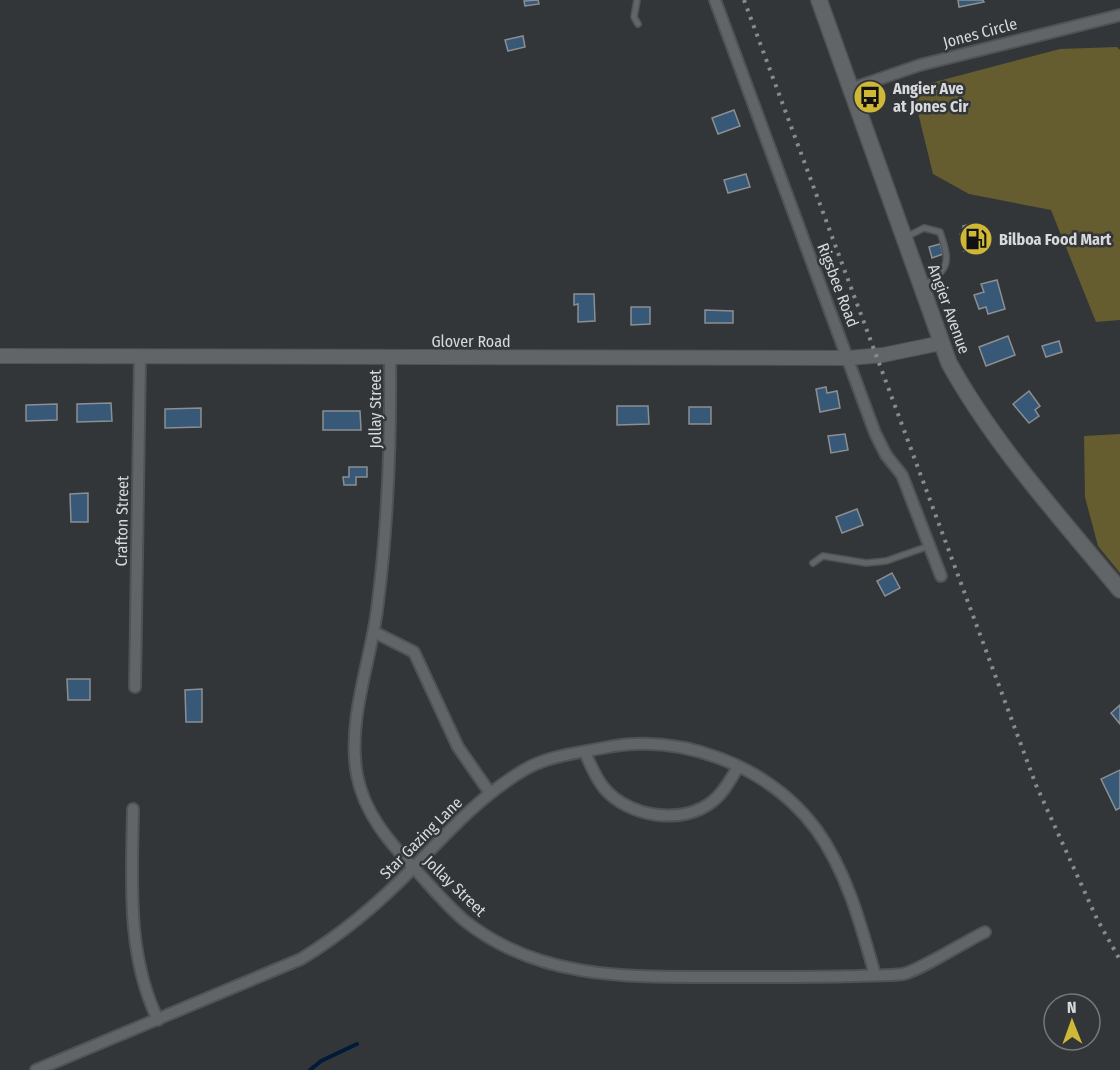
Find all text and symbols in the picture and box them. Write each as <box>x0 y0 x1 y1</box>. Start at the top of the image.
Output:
street label: Jones Circle <box>941 14 1019 52</box>
bus stop icon: Angier Ave at Jones Cir <box>852 79 888 115</box>
place label: Angier Ave at Jones Cir <box>892 79 968 116</box>
fuel station icon: Bilboa Food Mart <box>958 221 994 257</box>
place label: Bilboa Food Mart <box>999 230 1112 249</box>
street label: Rigsbee Road <box>813 240 863 330</box>
street label: Angier Avenue <box>924 262 974 356</box>
street label: Glover Road <box>431 332 511 351</box>
street label: Jollay Street <box>366 369 385 449</box>
street label: Crafton Street <box>112 475 132 566</box>
street label: Star Gazing Lane <box>376 793 466 883</box>
street label: Jollay Street <box>420 852 491 921</box>
north arrow <box>1042 992 1102 1052</box>
text: N <box>1067 998 1077 1017</box>

